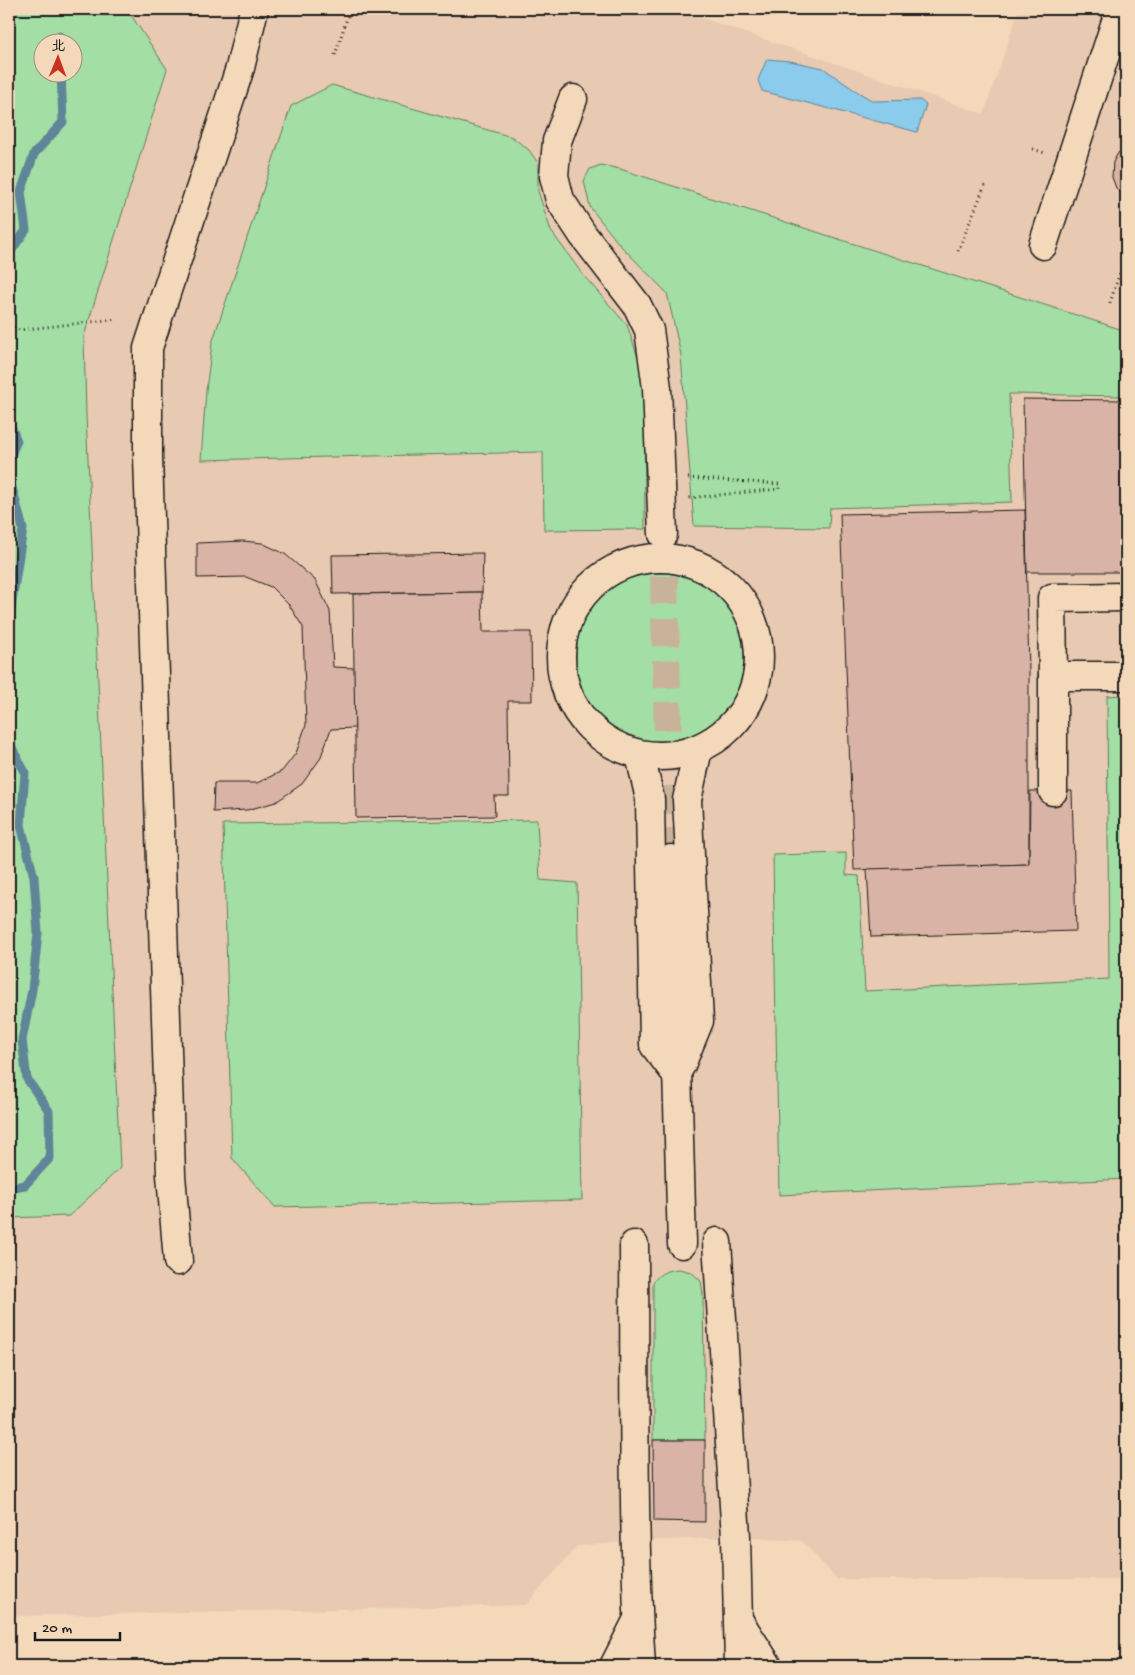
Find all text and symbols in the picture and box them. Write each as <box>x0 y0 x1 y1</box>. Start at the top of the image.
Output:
north arrow <box>32 32 82 82</box>
text: 北 <box>51 39 65 56</box>
scale bar <box>35 1610 120 1642</box>
text: 20 m <box>42 1620 72 1638</box>

